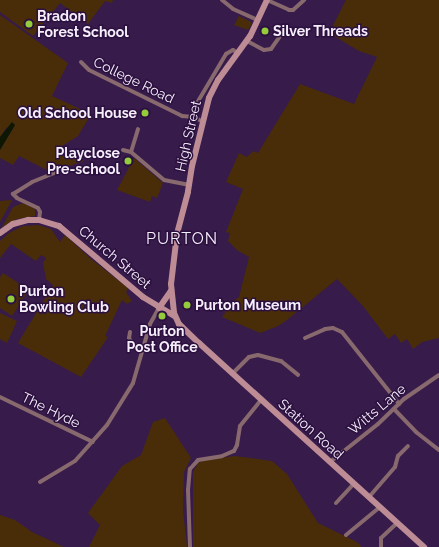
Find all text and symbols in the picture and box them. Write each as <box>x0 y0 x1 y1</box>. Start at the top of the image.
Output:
place label: Bradon Forest School <box>37 8 129 40</box>
marker: Bradon Forest School <box>24 19 34 29</box>
place label: Silver Threads <box>273 23 369 39</box>
marker: Silver Threads <box>260 26 270 36</box>
street label: College Road <box>91 53 177 107</box>
street label: High Street <box>172 99 204 173</box>
place label: Old School House <box>17 105 137 121</box>
marker: Old School House <box>140 108 150 118</box>
place label: Playclose Pre-school <box>47 145 120 178</box>
marker: Playclose Pre-school <box>123 156 133 166</box>
street label: Church Street <box>76 222 154 292</box>
district label: PURTON <box>146 229 218 249</box>
place label: Purton Bowling Club <box>19 283 109 316</box>
marker: Purton Bowling Club <box>6 294 16 304</box>
place label: Purton Museum <box>195 297 301 313</box>
marker: Purton Museum <box>182 300 192 310</box>
marker: Purton Post Office <box>157 311 167 321</box>
place label: Purton Post Office <box>126 323 198 356</box>
street label: Witts Lane <box>345 380 409 438</box>
street label: The Hyde <box>19 389 83 431</box>
street label: Station Road <box>275 395 347 463</box>

